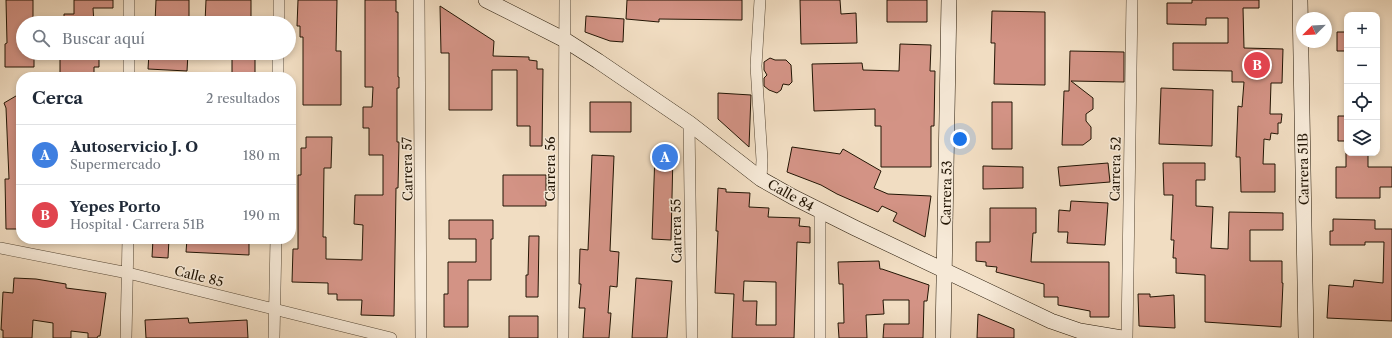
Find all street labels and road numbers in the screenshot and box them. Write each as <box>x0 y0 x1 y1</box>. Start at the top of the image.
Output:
street label: Carrera 51B <box>1294 133 1312 205</box>
street label: Carrera 57 <box>398 136 416 201</box>
street label: Carrera 56 <box>542 136 558 202</box>
street label: Carrera 52 <box>1106 136 1124 202</box>
street label: Carrera 53 <box>937 160 955 226</box>
street label: Calle 84 <box>765 176 817 214</box>
street label: Carrera 55 <box>667 199 685 263</box>
street label: Calle 85 <box>173 262 225 290</box>

